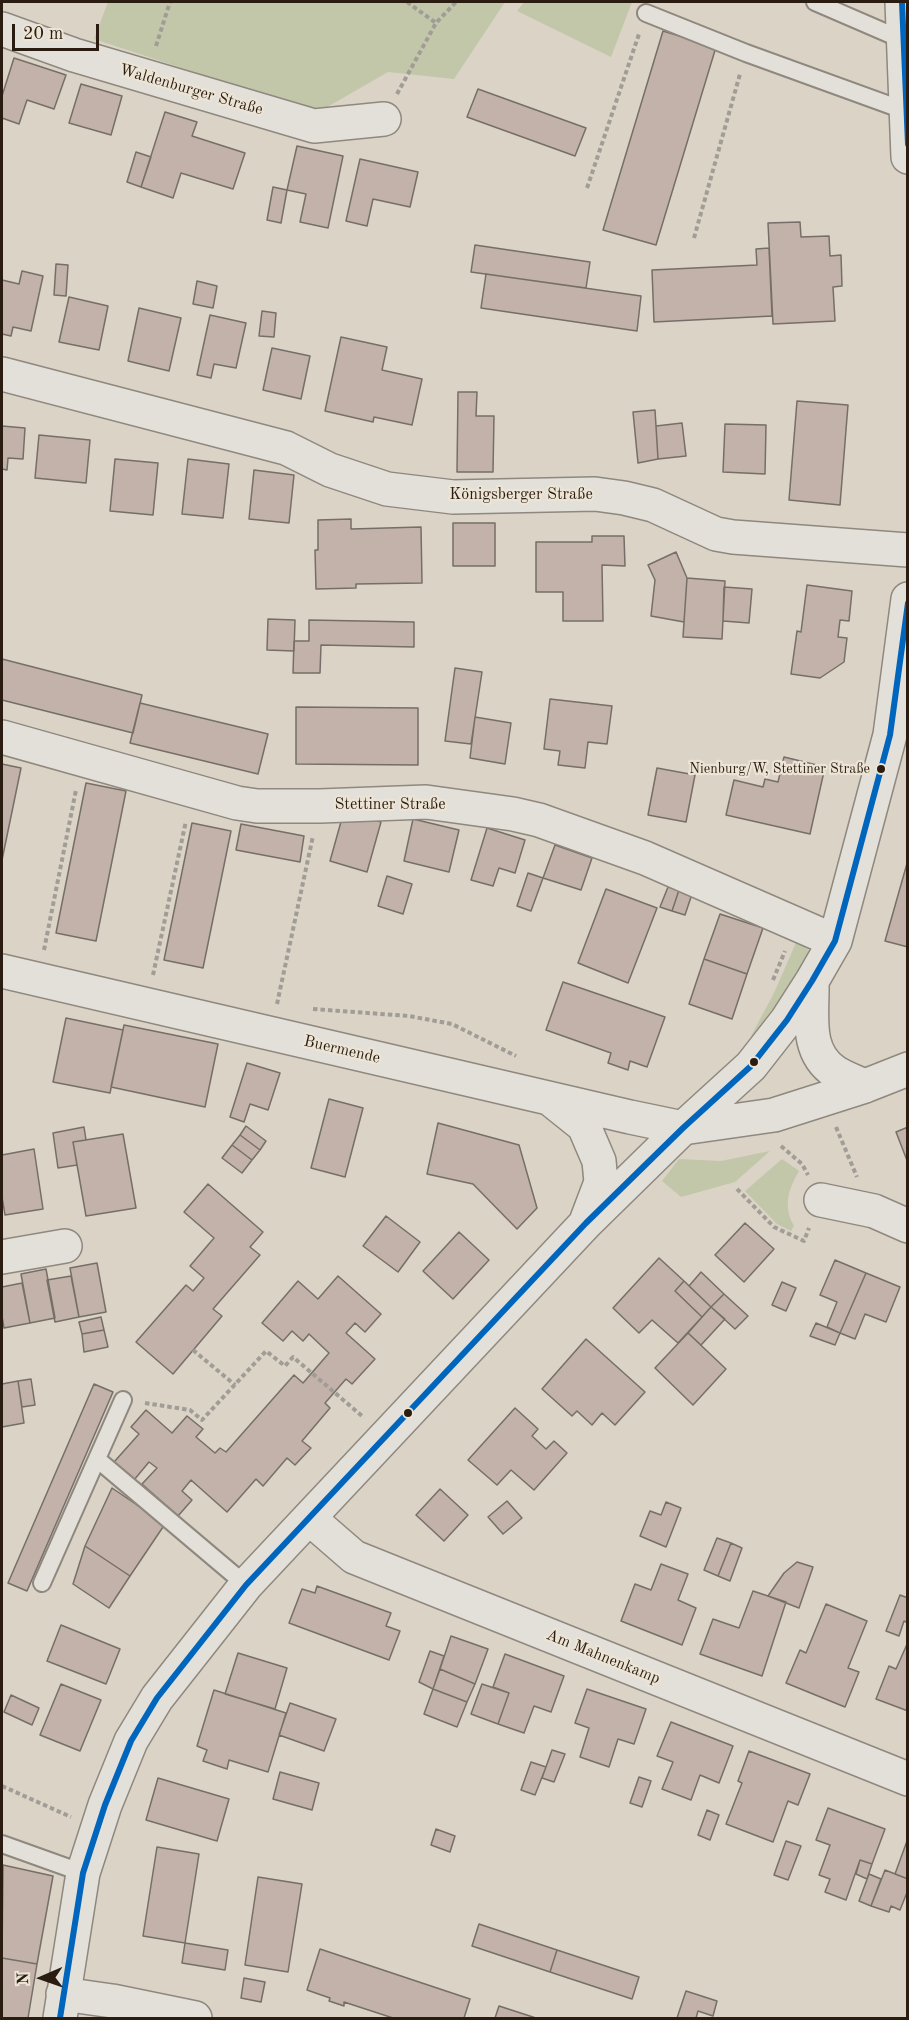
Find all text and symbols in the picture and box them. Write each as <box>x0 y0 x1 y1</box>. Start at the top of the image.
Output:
scale bar <box>15 12 102 50</box>
text: 20 m <box>23 25 63 43</box>
street label: Waldenburger Straße <box>117 60 265 120</box>
street label: Königsberger Straße <box>449 485 593 505</box>
place label: Nienburg/W, Stettiner Straße <box>689 761 870 777</box>
marker: Nienburg/W, Stettiner Straße <box>875 763 887 775</box>
street label: Stettiner Straße <box>334 795 446 815</box>
street label: Buermende <box>302 1032 382 1068</box>
unlabelled marker <box>748 1056 760 1068</box>
unlabelled marker <box>402 1407 414 1419</box>
street label: Am Mahnenkamp <box>543 1625 663 1689</box>
north arrow <box>12 1948 72 2008</box>
text: N <box>16 1972 32 1985</box>

